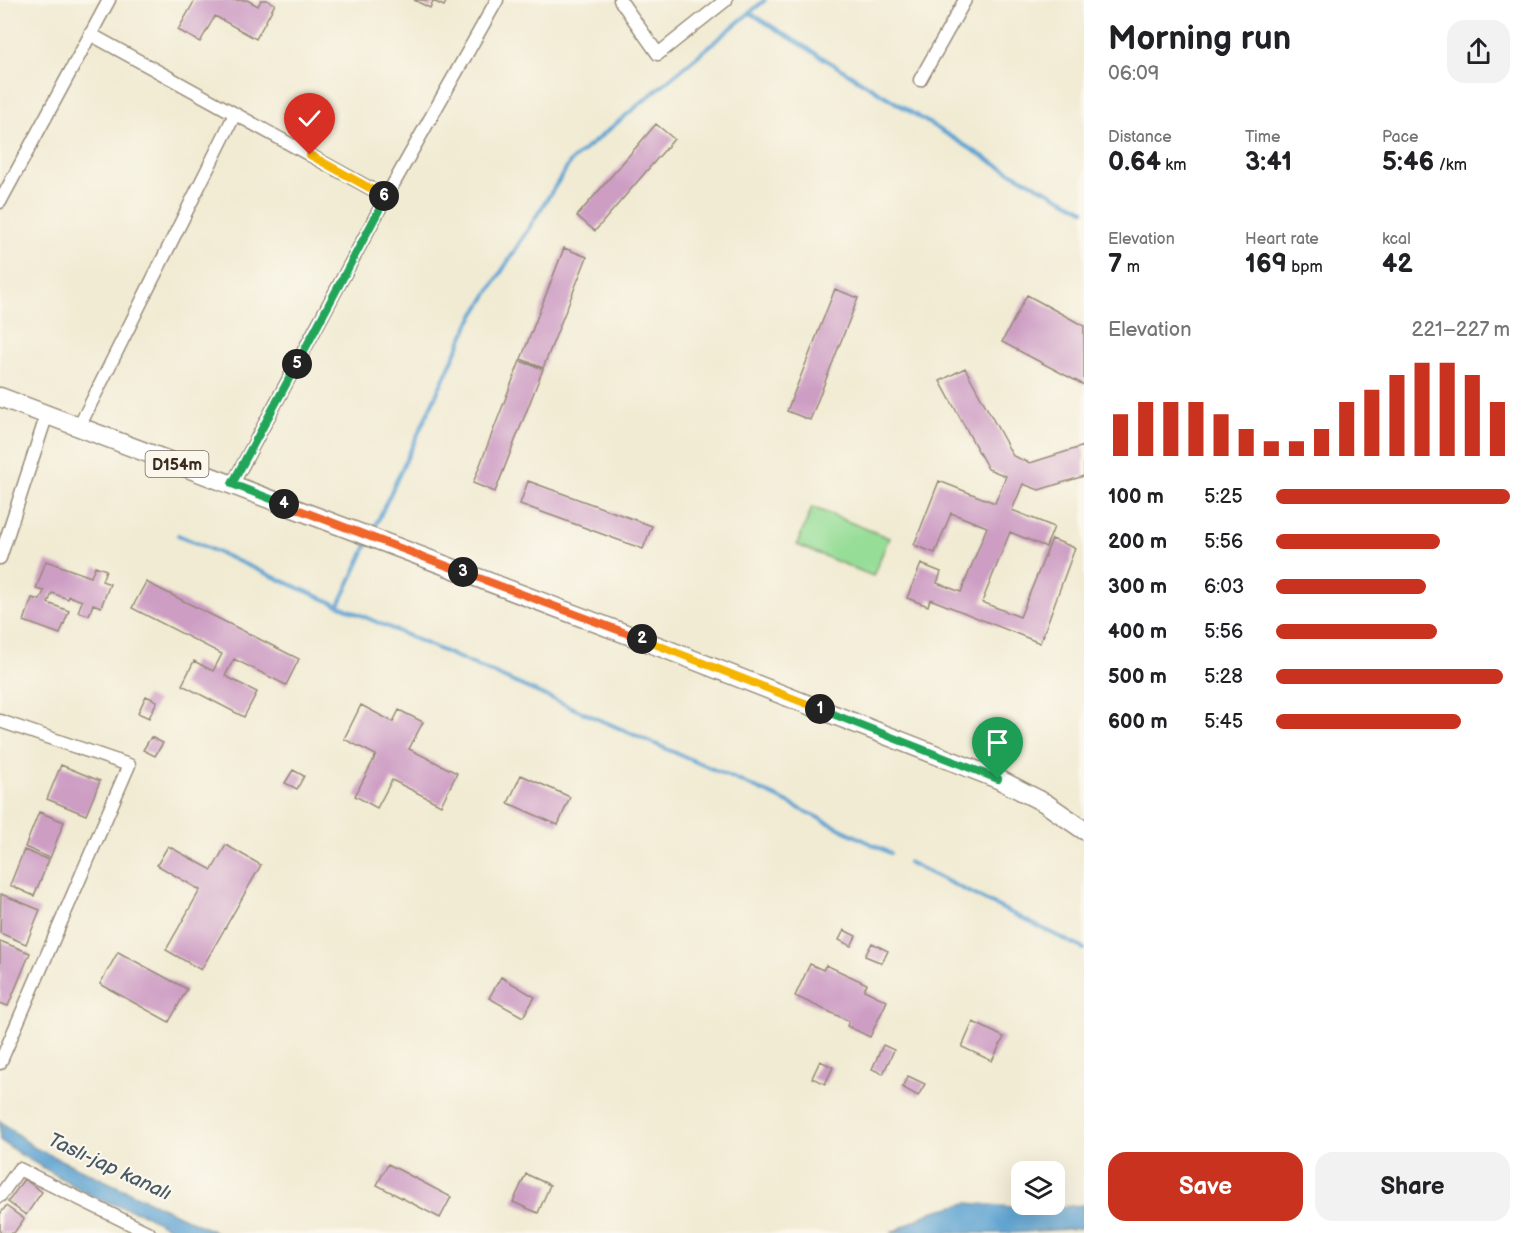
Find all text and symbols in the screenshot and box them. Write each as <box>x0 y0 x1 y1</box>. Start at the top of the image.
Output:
text: Morning run <box>1108 19 1291 59</box>
button: share <box>1447 20 1510 83</box>
text: 06:09 <box>1108 62 1159 86</box>
pin <box>284 93 335 155</box>
icon: check <box>293 102 326 135</box>
text: Distance <box>1108 128 1172 147</box>
text: Time <box>1245 128 1280 147</box>
text: Pace <box>1382 128 1418 147</box>
text: 0.64 <box>1108 147 1161 178</box>
text: 3:41 <box>1245 147 1292 178</box>
text: 5:46 <box>1382 147 1434 178</box>
text: km <box>1161 156 1186 175</box>
text: /km <box>1434 156 1467 175</box>
pin: 6 <box>369 181 399 211</box>
text: 6 <box>379 186 389 205</box>
text: Elevation <box>1108 230 1175 249</box>
text: Heart rate <box>1245 230 1319 249</box>
text: kcal <box>1382 230 1411 249</box>
text: 7 <box>1108 249 1122 280</box>
text: 169 <box>1245 249 1287 280</box>
text: 42 <box>1382 249 1413 280</box>
text: m <box>1122 258 1140 277</box>
text: bpm <box>1287 258 1323 277</box>
text: Elevation <box>1108 318 1191 342</box>
text: 221–227 m <box>1412 318 1510 342</box>
pin: 5 <box>282 349 312 379</box>
text: 5 <box>292 354 302 373</box>
road number: D154m <box>146 451 208 477</box>
text: 100 m <box>1108 485 1164 509</box>
text: 5:25 <box>1204 485 1243 509</box>
pin: 4 <box>269 489 299 519</box>
text: 4 <box>279 494 289 513</box>
text: 200 m <box>1108 530 1167 554</box>
text: 5:56 <box>1204 530 1243 554</box>
pin: 3 <box>448 557 478 587</box>
text: 3 <box>458 562 468 581</box>
text: 300 m <box>1108 575 1167 599</box>
text: 6:03 <box>1204 575 1244 599</box>
text: 400 m <box>1108 620 1167 644</box>
text: 5:56 <box>1204 620 1243 644</box>
pin: 2 <box>627 624 657 654</box>
text: 2 <box>637 629 647 648</box>
text: 500 m <box>1108 665 1167 689</box>
text: 5:28 <box>1204 665 1243 689</box>
pin: 1 <box>805 694 835 724</box>
text: 1 <box>817 699 823 718</box>
text: 600 m <box>1108 710 1168 734</box>
text: 5:45 <box>1204 710 1243 734</box>
pin <box>972 717 1023 779</box>
icon: arrive <box>981 726 1014 759</box>
water label: Taslı-jap kanalı <box>44 1128 175 1206</box>
button: Save <box>1108 1152 1303 1221</box>
button: Share <box>1315 1152 1510 1221</box>
map controls <box>1011 1161 1065 1215</box>
button: layers <box>1011 1161 1065 1215</box>

